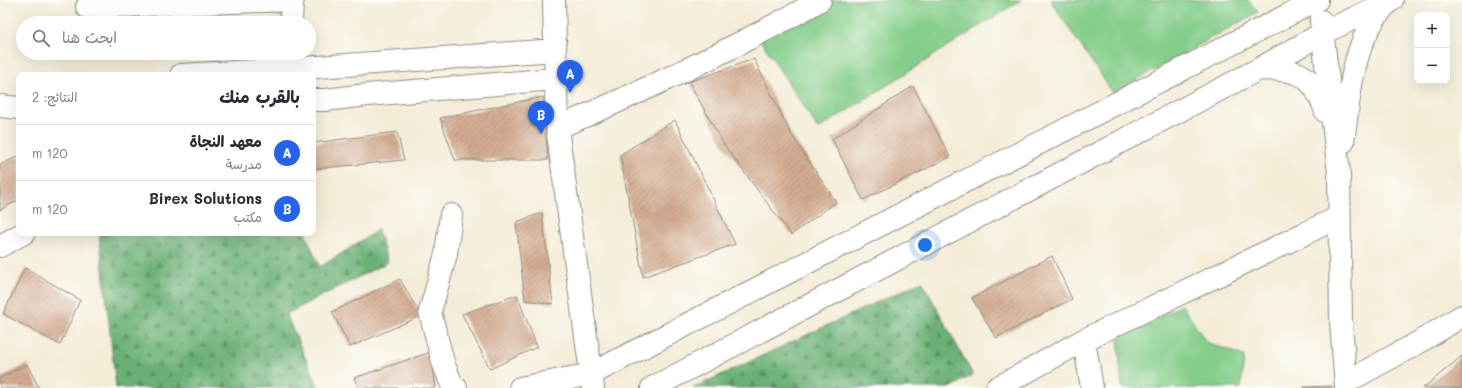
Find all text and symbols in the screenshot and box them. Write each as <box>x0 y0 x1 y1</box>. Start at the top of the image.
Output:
map controls <box>1414 12 1450 84</box>
button: + <box>1414 12 1450 48</box>
search box <box>16 16 316 60</box>
icon: search <box>30 27 52 49</box>
text: ابحث هنا <box>62 27 117 47</box>
button: − <box>1414 48 1450 84</box>
pin: A <box>557 60 583 93</box>
text: بالقرب منك <box>219 85 300 107</box>
text: النتائج: 2 <box>32 88 77 105</box>
pin: B <box>528 101 554 134</box>
text: معهد النجاة <box>190 131 262 151</box>
text: 120 m <box>32 144 68 161</box>
text: A <box>282 144 292 161</box>
text: مدرسة <box>226 155 262 172</box>
text: Birex Solutions <box>149 188 262 208</box>
text: 120 m <box>32 200 68 217</box>
text: B <box>283 200 291 217</box>
text: مكتب <box>234 208 262 225</box>
your location <box>915 235 935 255</box>

